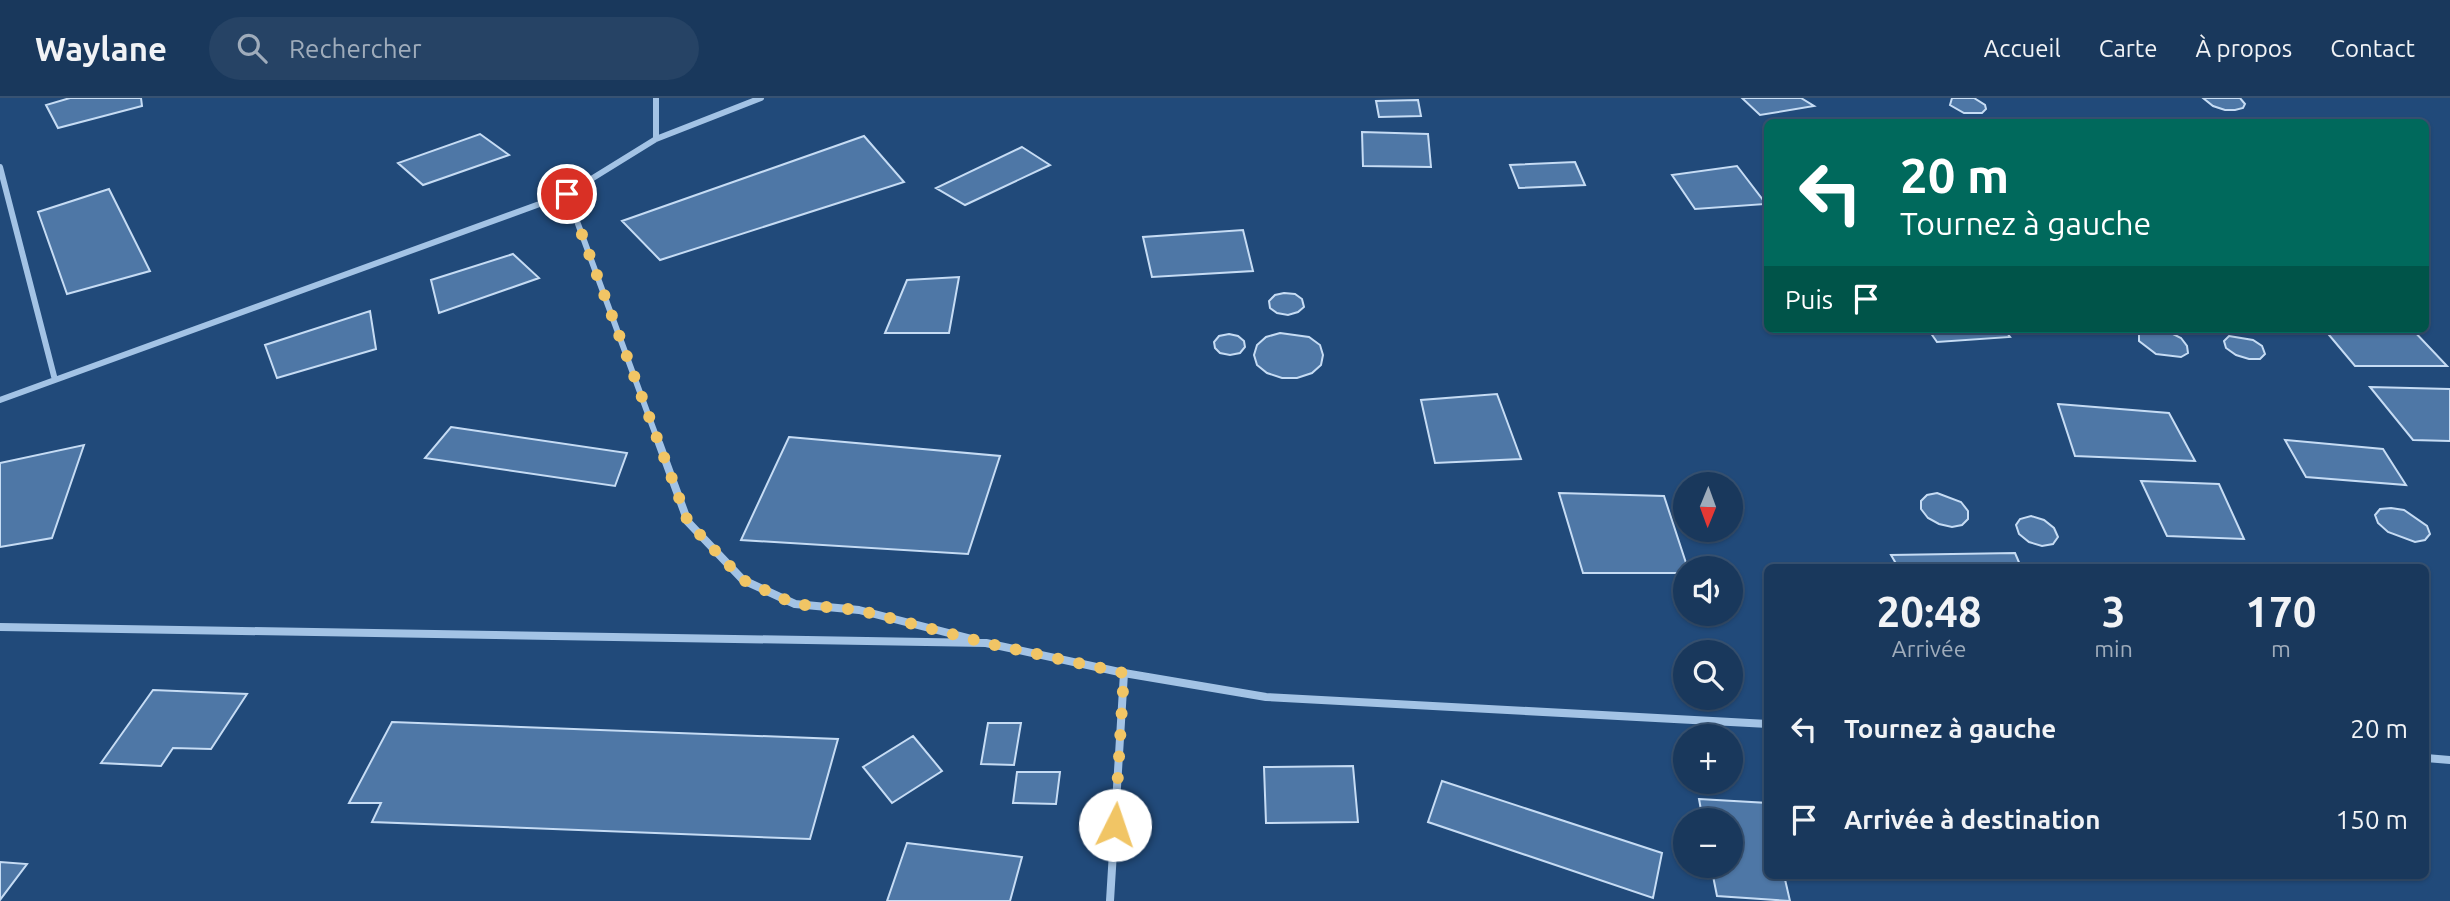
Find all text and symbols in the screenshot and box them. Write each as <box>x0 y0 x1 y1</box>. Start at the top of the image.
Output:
search box <box>209 17 699 80</box>
icon: search <box>233 29 271 67</box>
text: Waylane <box>35 30 167 67</box>
text: Rechercher <box>289 34 422 63</box>
text: Accueil <box>1984 35 2061 62</box>
text: Carte <box>2099 35 2158 62</box>
text: À propos <box>2196 35 2292 62</box>
text: Contact <box>2330 35 2415 62</box>
icon: left <box>1785 147 1876 238</box>
text: 20 m <box>1900 147 2009 202</box>
pin <box>537 164 597 224</box>
icon: arrive <box>548 175 586 213</box>
text: Tournez à gauche <box>1900 205 2151 241</box>
icon: arrive <box>1847 280 1885 318</box>
text: Puis <box>1785 285 1833 314</box>
north arrow <box>1673 472 1743 542</box>
map controls <box>1673 472 1743 878</box>
button: sound <box>1673 556 1743 626</box>
text: 20:48 <box>1877 588 1982 635</box>
text: 3 <box>2102 588 2125 635</box>
text: 170 <box>2245 588 2316 635</box>
text: Arrivée <box>1892 636 1966 661</box>
text: min <box>2094 636 2133 661</box>
text: m <box>2271 636 2291 661</box>
button: search <box>1673 640 1743 710</box>
icon: left <box>1785 710 1823 748</box>
text: Tournez à gauche <box>1844 714 2056 743</box>
text: 20 m <box>2350 714 2408 743</box>
button: + <box>1673 724 1743 794</box>
position arrow <box>1078 788 1152 862</box>
icon: arrive <box>1785 801 1823 839</box>
text: Arrivée à destination <box>1844 805 2100 834</box>
text: 150 m <box>2336 805 2408 834</box>
button: − <box>1673 808 1743 878</box>

